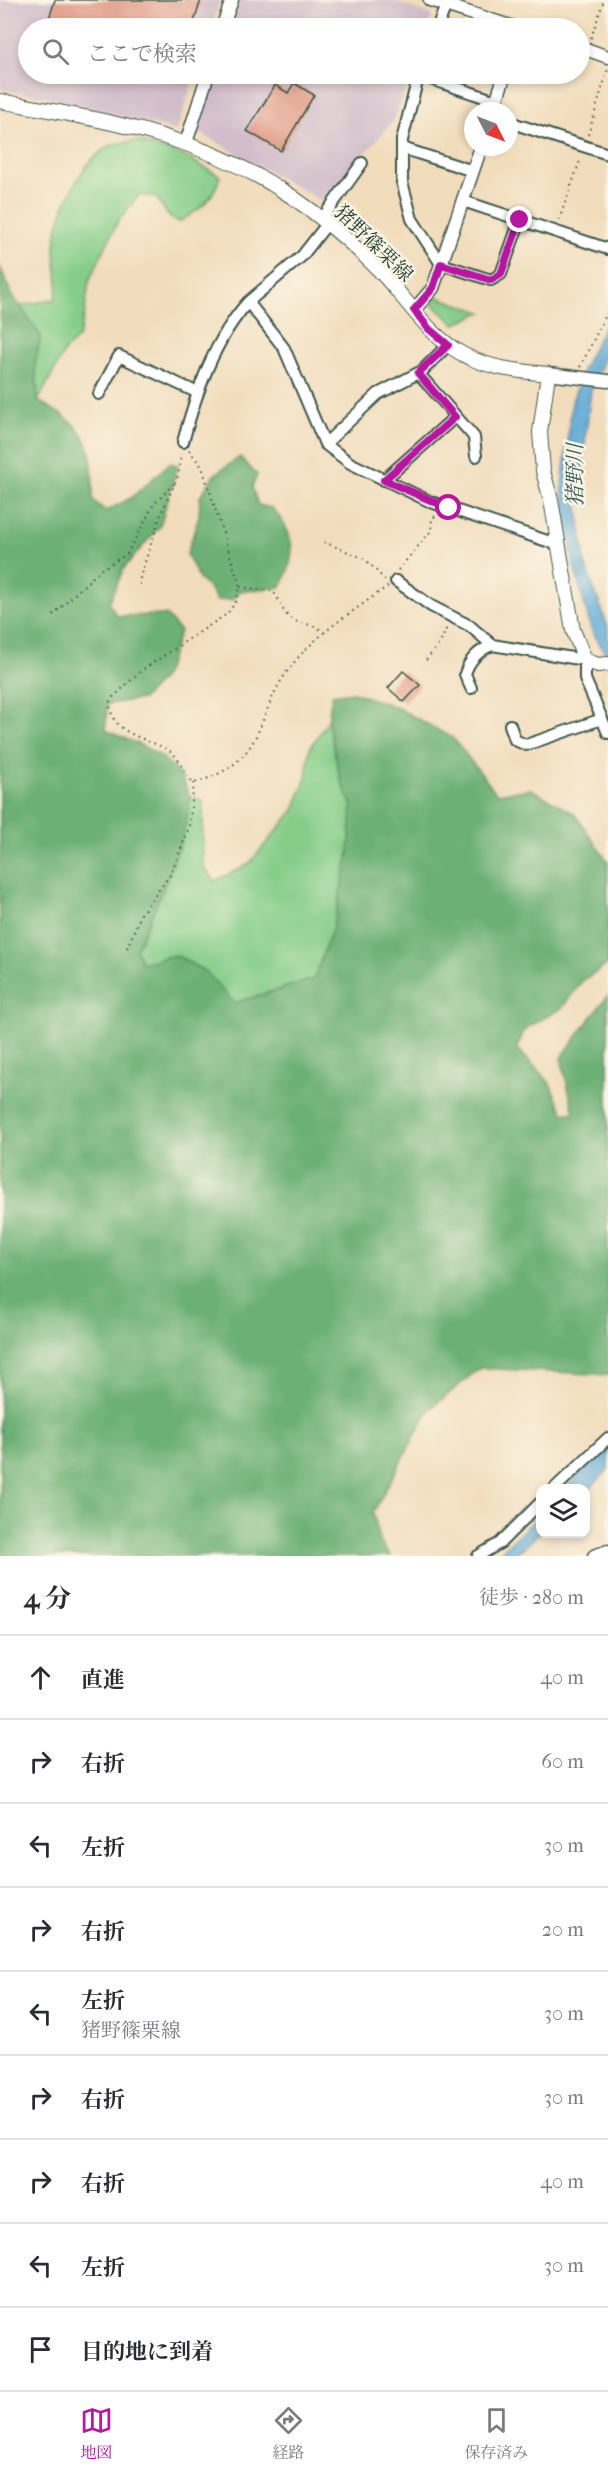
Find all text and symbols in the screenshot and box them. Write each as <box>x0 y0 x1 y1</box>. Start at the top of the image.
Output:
search box <box>18 18 590 84</box>
icon: search <box>39 35 72 68</box>
text: ここで検索 <box>87 41 197 67</box>
north arrow <box>464 102 518 156</box>
street label: 猪野篠栗線 <box>330 200 418 286</box>
route end <box>506 206 532 232</box>
water label: 猪野川 <box>563 442 587 507</box>
route start <box>435 494 461 520</box>
map controls <box>536 1484 590 1538</box>
button: layers <box>536 1484 590 1538</box>
text: 4 分 <box>24 1583 71 1614</box>
text: 徒歩 · 280 m <box>479 1586 584 1609</box>
icon: ahead <box>24 1661 57 1694</box>
text: 40 m <box>540 1666 584 1689</box>
text: 直進 <box>81 1667 125 1693</box>
icon: right <box>24 1745 57 1778</box>
text: 60 m <box>541 1750 584 1773</box>
text: 右折 <box>81 1751 125 1777</box>
icon: left <box>24 1829 57 1862</box>
text: 30 m <box>544 1834 584 1857</box>
text: 左折 <box>81 1835 125 1861</box>
icon: right <box>24 1913 57 1946</box>
text: 20 m <box>542 1918 584 1941</box>
text: 右折 <box>81 1919 125 1945</box>
text: 左折 <box>81 1988 125 2014</box>
icon: left <box>24 1997 57 2030</box>
text: 30 m <box>544 2002 584 2025</box>
text: 猪野篠栗線 <box>81 2019 181 2042</box>
icon: right <box>24 2081 57 2114</box>
text: 30 m <box>544 2086 584 2109</box>
text: 右折 <box>81 2087 125 2113</box>
icon: right <box>24 2165 57 2198</box>
text: 40 m <box>540 2170 584 2193</box>
text: 右折 <box>81 2171 125 2197</box>
icon: left <box>24 2249 57 2282</box>
text: 30 m <box>544 2254 584 2277</box>
text: 左折 <box>81 2255 125 2281</box>
icon: arrive <box>24 2333 57 2366</box>
text: 目的地に到着 <box>81 2339 213 2365</box>
tab: 地図 <box>80 2404 113 2463</box>
tab: 経路 <box>272 2404 305 2463</box>
tab: 保存済み <box>464 2404 528 2463</box>

